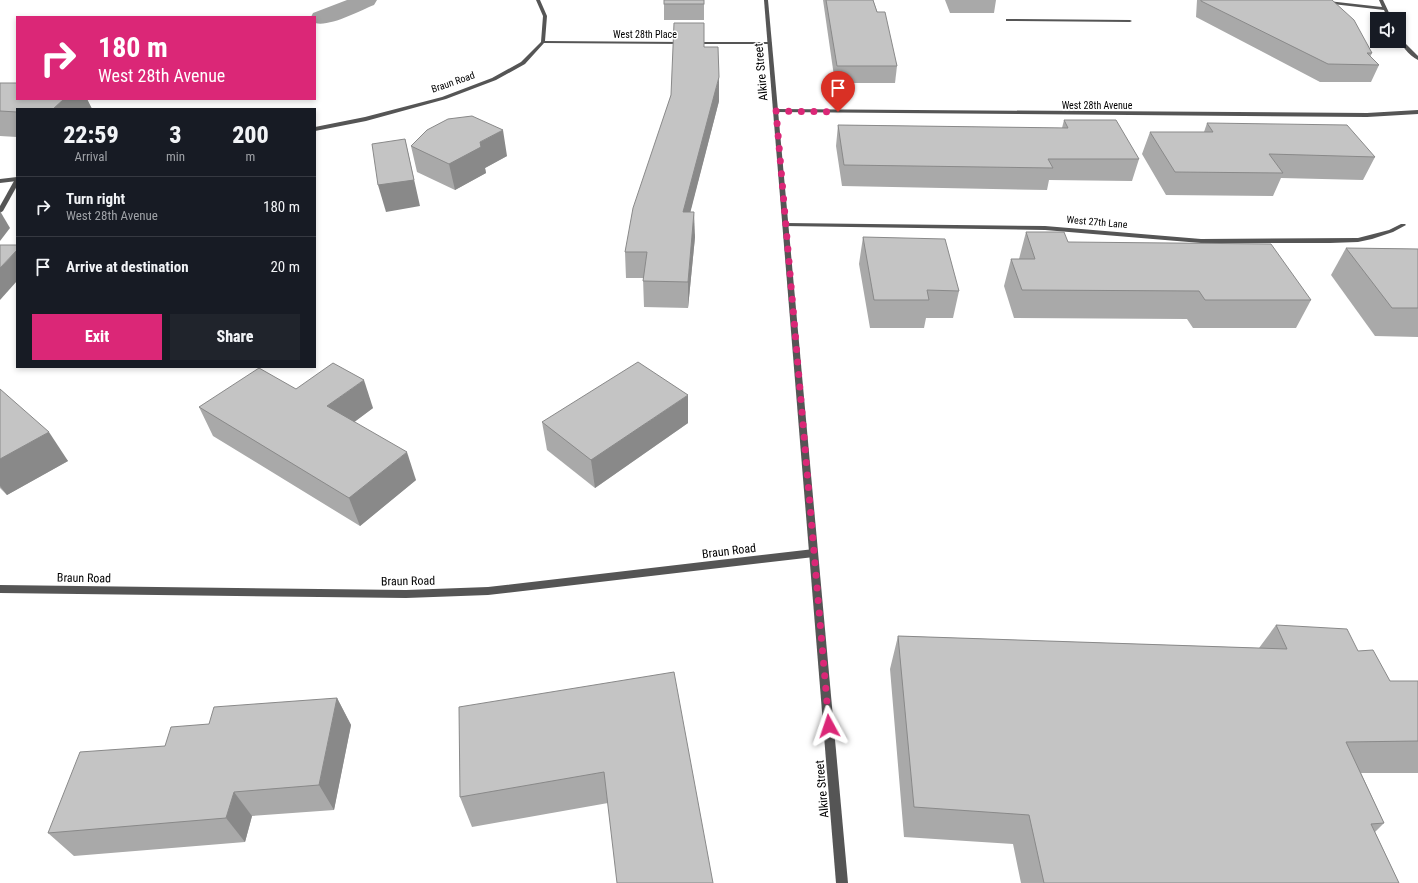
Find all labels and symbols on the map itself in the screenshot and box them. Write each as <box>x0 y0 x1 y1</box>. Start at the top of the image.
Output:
street label: West 28th Place <box>613 29 677 40</box>
street label: Alkire Street <box>751 42 770 101</box>
street label: Braun Road <box>430 69 476 95</box>
pin <box>821 71 855 112</box>
street label: West 28th Avenue <box>1062 100 1133 111</box>
street label: West 27th Lane <box>1066 214 1128 230</box>
street label: Braun Road <box>701 541 757 561</box>
street label: Braun Road <box>57 571 111 585</box>
street label: Braun Road <box>381 574 435 588</box>
position arrow <box>808 705 850 747</box>
street label: Alkire Street <box>812 759 831 818</box>

